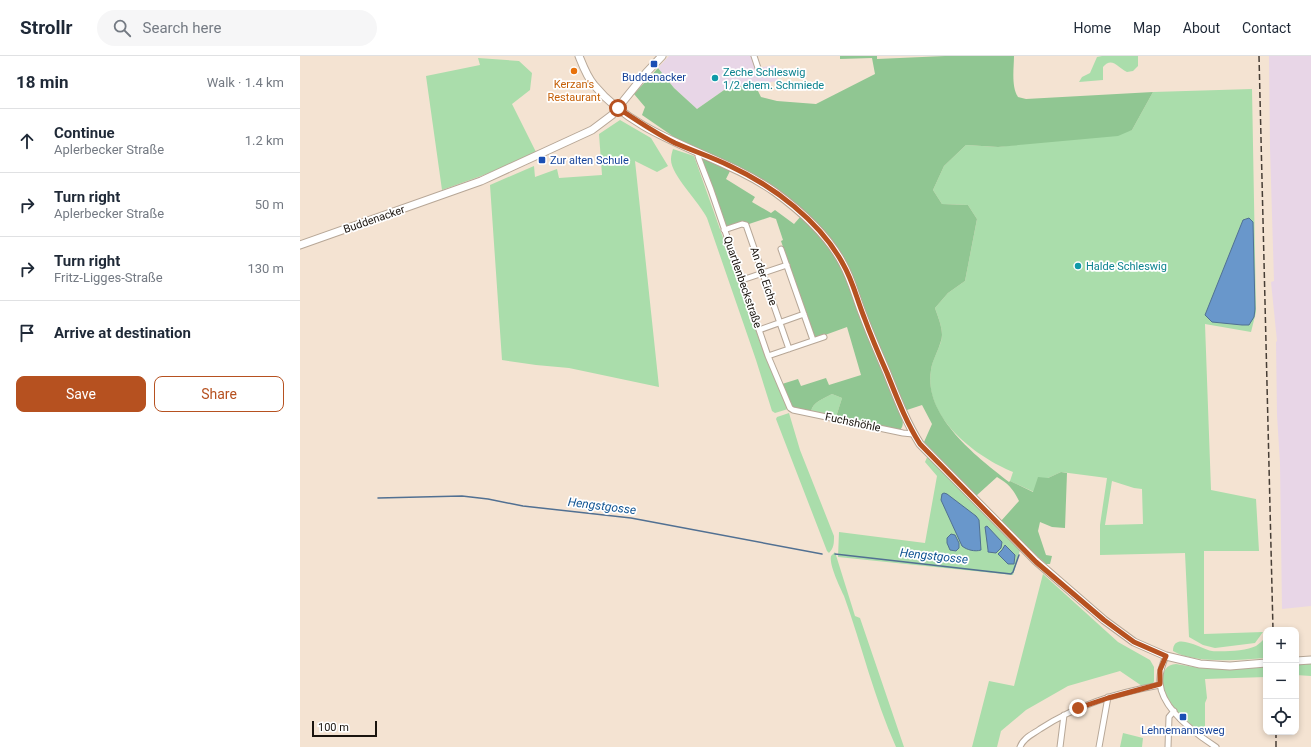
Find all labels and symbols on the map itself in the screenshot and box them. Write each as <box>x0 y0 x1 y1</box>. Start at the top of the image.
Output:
marker: Buddenacker <box>649 59 659 69</box>
marker: Kerzan's Restaurant <box>569 66 579 76</box>
place label: Zeche Schleswig 1/2 ehem. Schmiede <box>723 66 824 92</box>
place label: Buddenacker <box>622 71 686 84</box>
marker: Zeche Schleswig 1/2 ehem. Schmiede <box>710 73 720 83</box>
place label: Kerzan's Restaurant <box>547 78 601 104</box>
route start <box>609 99 627 117</box>
place label: Zur alten Schule <box>550 154 629 167</box>
marker: Zur alten Schule <box>537 155 547 165</box>
street label: Buddenacker <box>342 203 407 236</box>
street label: Quartlenbeckstraße <box>721 235 764 330</box>
street label: An der Eiche <box>747 245 780 307</box>
place label: Halde Schleswig <box>1086 260 1167 273</box>
marker: Halde Schleswig <box>1073 261 1083 271</box>
street label: Fuchshöhle <box>824 410 882 435</box>
water label: Hengstgosse <box>567 495 637 517</box>
water label: Hengstgosse <box>899 545 969 567</box>
route end <box>1069 699 1087 717</box>
marker: Lehnemannsweg <box>1178 712 1188 722</box>
scale bar <box>312 719 377 738</box>
place label: Lehnemannsweg <box>1141 724 1225 737</box>

